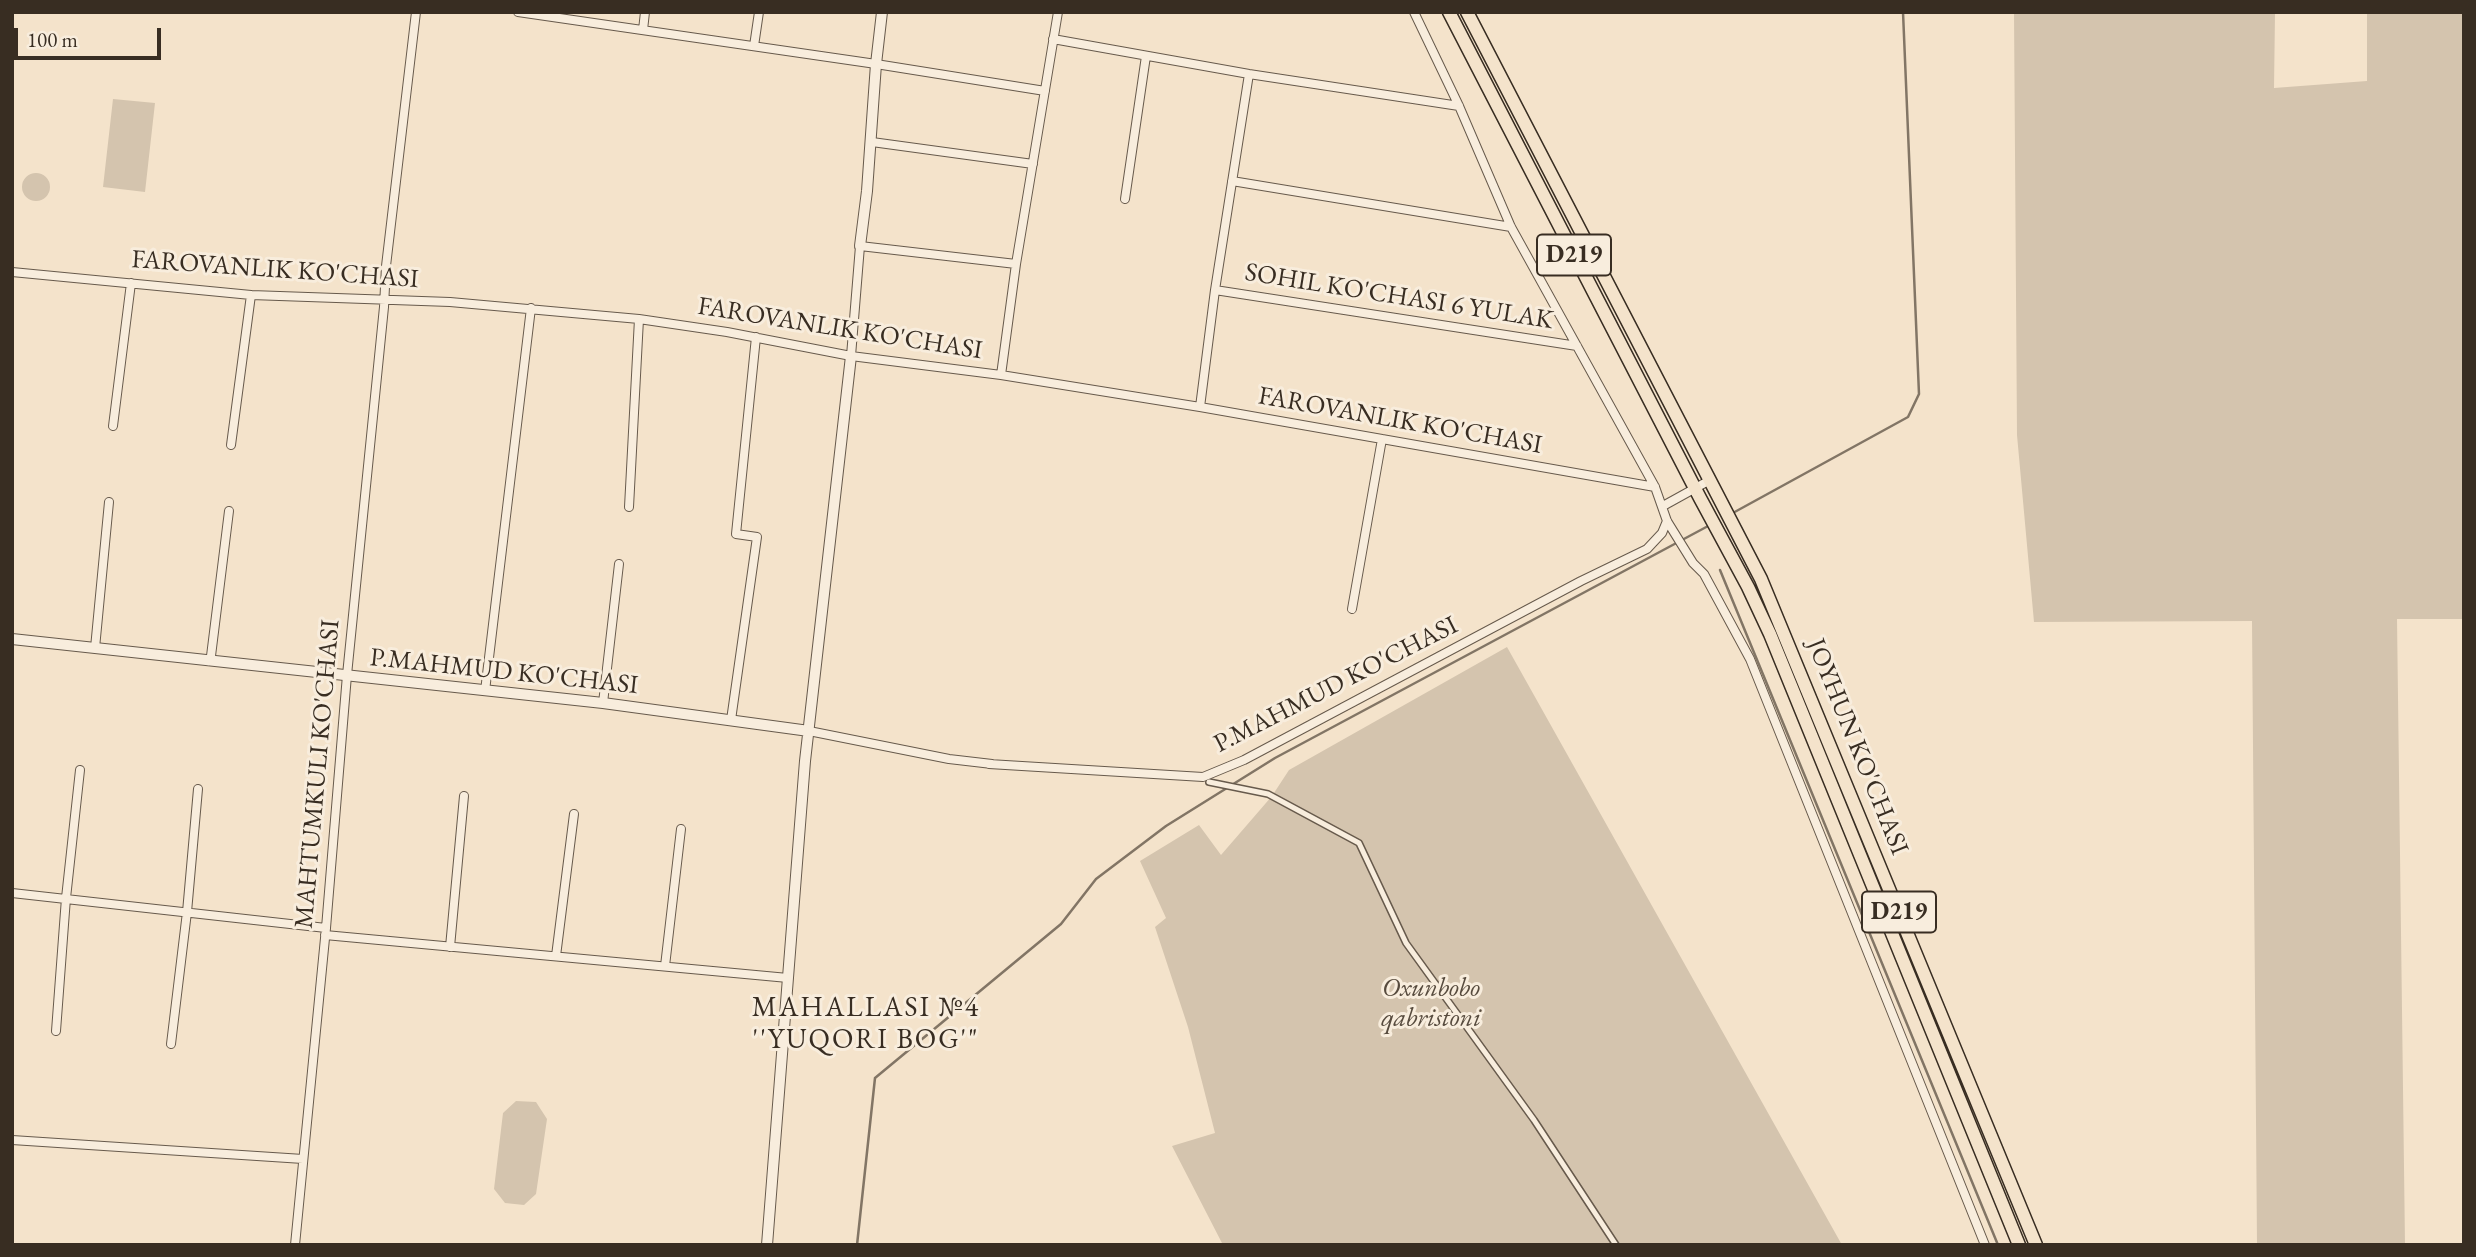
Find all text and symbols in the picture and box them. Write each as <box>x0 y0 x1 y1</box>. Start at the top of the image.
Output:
scale bar <box>18 14 164 58</box>
text: 100 m <box>27 26 78 53</box>
road number: D219 <box>1537 234 1611 276</box>
street label: FAROVANLIK KO'CHASI <box>130 244 420 296</box>
street label: SOHIL KO'CHASI 6 YULAK <box>1243 257 1555 337</box>
street label: FAROVANLIK KO'CHASI <box>696 291 984 367</box>
street label: FAROVANLIK KO'CHASI <box>1256 381 1544 461</box>
street label: P.MAHMUD KO'CHASI <box>1209 610 1463 760</box>
street label: MAHTUMKULI KO'CHASI <box>289 618 347 930</box>
street label: JOYHUN KO'CHASI <box>1799 634 1915 860</box>
street label: P.MAHMUD KO'CHASI <box>368 642 640 702</box>
road number: D219 <box>1862 891 1936 932</box>
park label: Oxunbobo qabristoni <box>1381 973 1481 1034</box>
district label: MAHALLASI №4 ''YUQORI BOG'" <box>753 991 979 1057</box>

